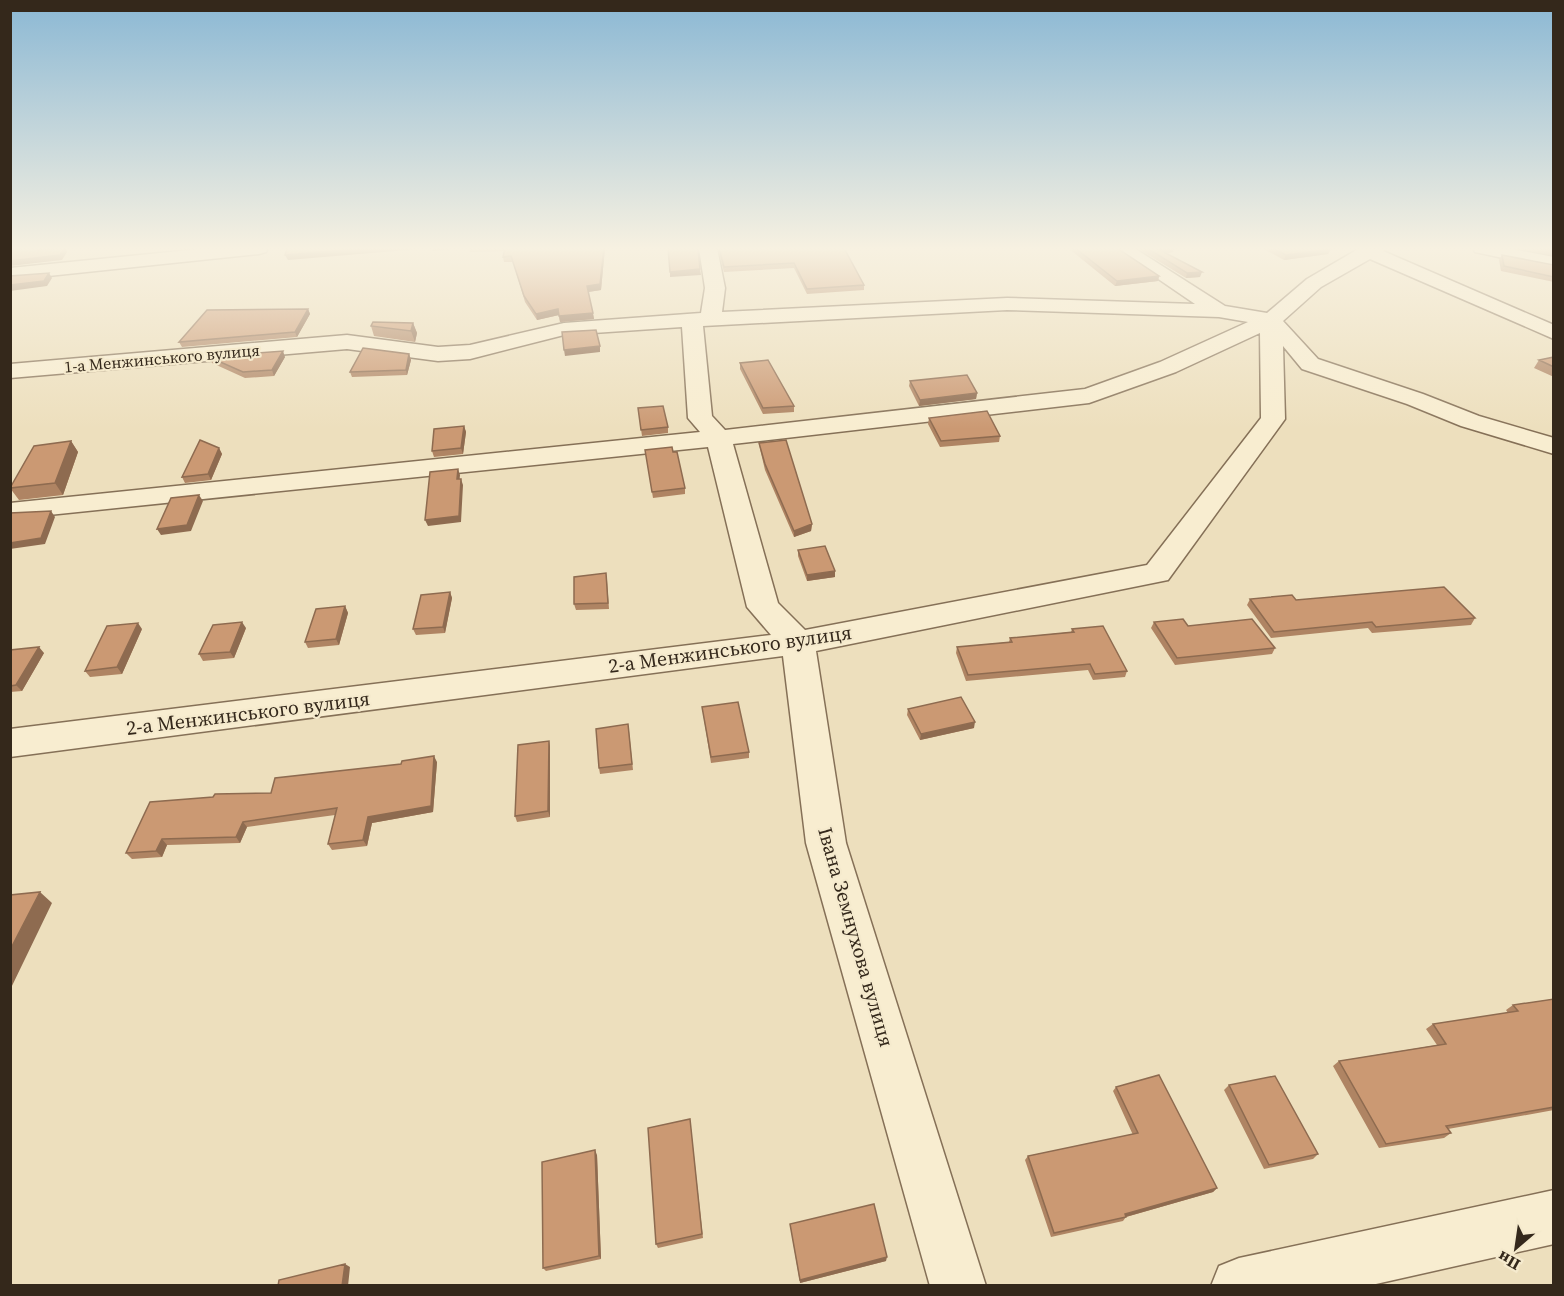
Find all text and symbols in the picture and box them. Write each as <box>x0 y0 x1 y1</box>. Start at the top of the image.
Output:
street label: 1-а Менжинського вулиця <box>63 338 261 378</box>
street label: 2-а Менжинського вулиця <box>607 618 853 680</box>
street label: 2-а Менжинського вулиця <box>125 684 371 742</box>
street label: Івана Земнухова вулиця <box>811 824 901 1050</box>
north arrow <box>1486 1218 1546 1278</box>
text: Пн <box>1494 1246 1524 1276</box>

